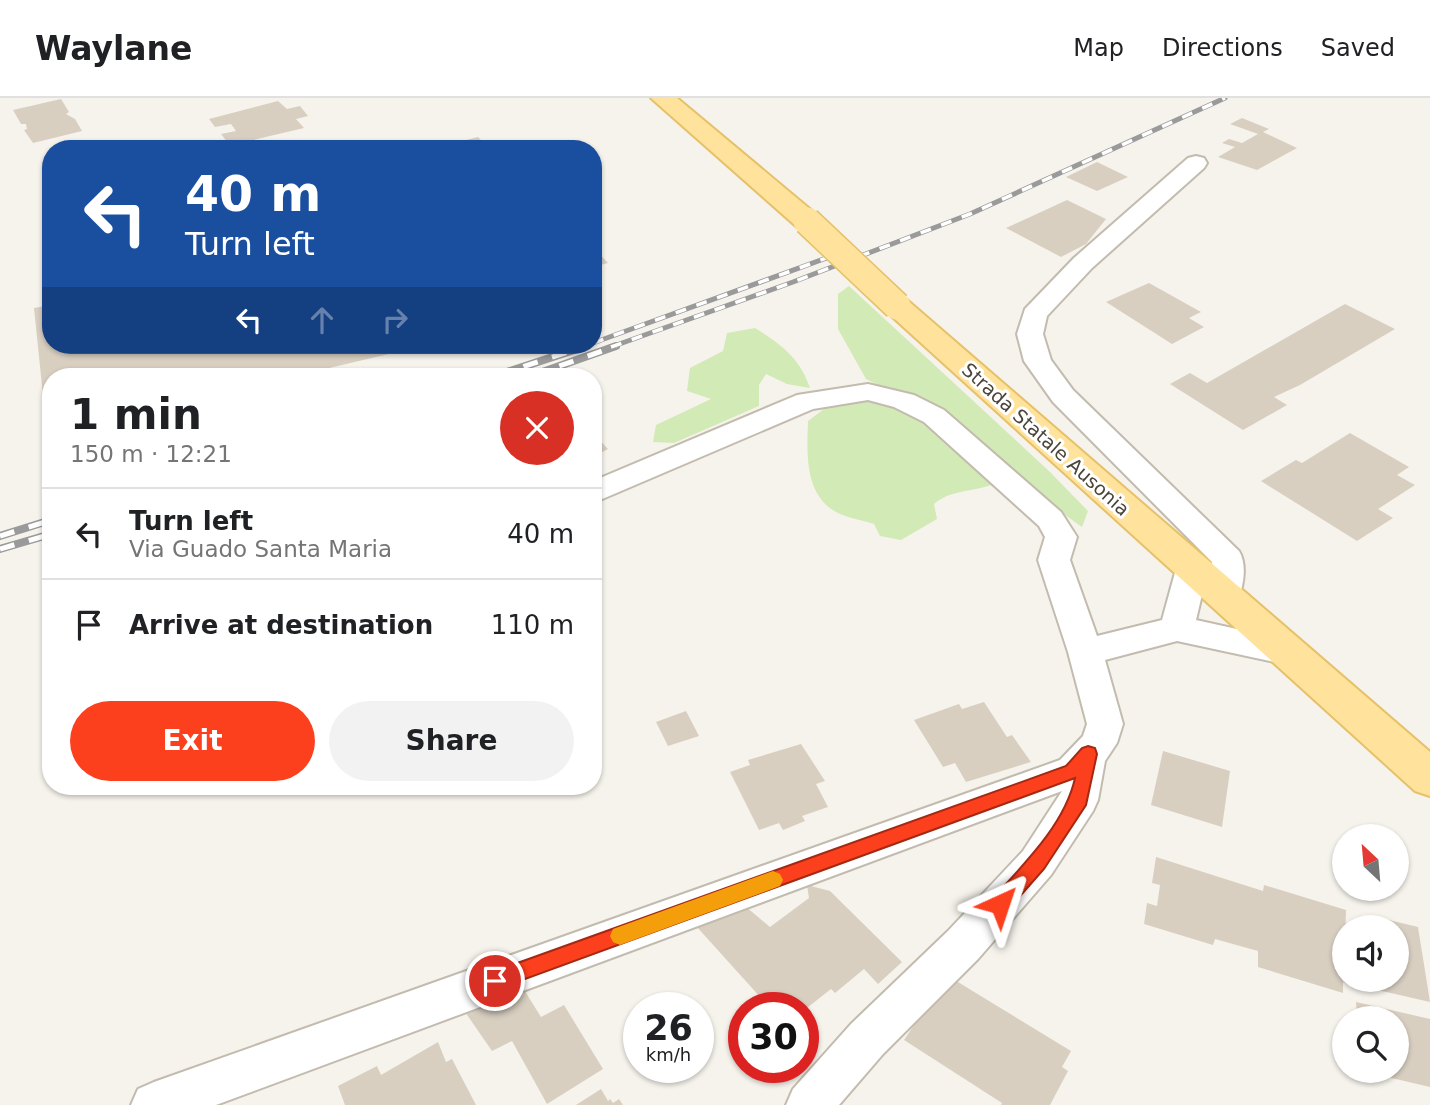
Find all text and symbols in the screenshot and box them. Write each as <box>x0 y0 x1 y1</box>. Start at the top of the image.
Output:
text: Waylane <box>35 29 192 68</box>
text: Map <box>1073 34 1124 62</box>
text: Directions <box>1162 34 1283 62</box>
text: Saved <box>1321 34 1395 62</box>
text: 40 m <box>185 166 321 223</box>
icon: left <box>70 168 161 259</box>
text: Turn left <box>185 225 315 263</box>
icon: left <box>230 301 268 339</box>
icon: ahead <box>303 301 341 339</box>
icon: right <box>376 301 414 339</box>
street label: Strada Statale Ausonia <box>958 358 1134 520</box>
text: 1 min <box>70 390 202 439</box>
button: close <box>500 391 574 465</box>
text: 150 m · 12:21 <box>70 441 232 467</box>
text: Turn left <box>129 506 253 536</box>
icon: left <box>70 515 108 553</box>
text: 40 m <box>507 519 574 549</box>
text: Via Guado Santa Maria <box>129 536 392 562</box>
icon: arrive <box>70 606 108 644</box>
text: Arrive at destination <box>129 610 433 640</box>
text: 110 m <box>491 610 574 640</box>
button: Exit <box>70 701 315 781</box>
button: Share <box>329 701 574 781</box>
north arrow <box>1332 824 1409 901</box>
map controls <box>1332 824 1409 1083</box>
position arrow <box>963 867 1037 941</box>
button: sound <box>1332 915 1409 992</box>
pin <box>465 951 525 1011</box>
icon: arrive <box>476 962 514 1000</box>
speed limit sign: 30 <box>728 992 819 1083</box>
button: search <box>1332 1006 1409 1083</box>
text: 26 <box>644 1008 693 1048</box>
text: km/h <box>646 1044 691 1065</box>

